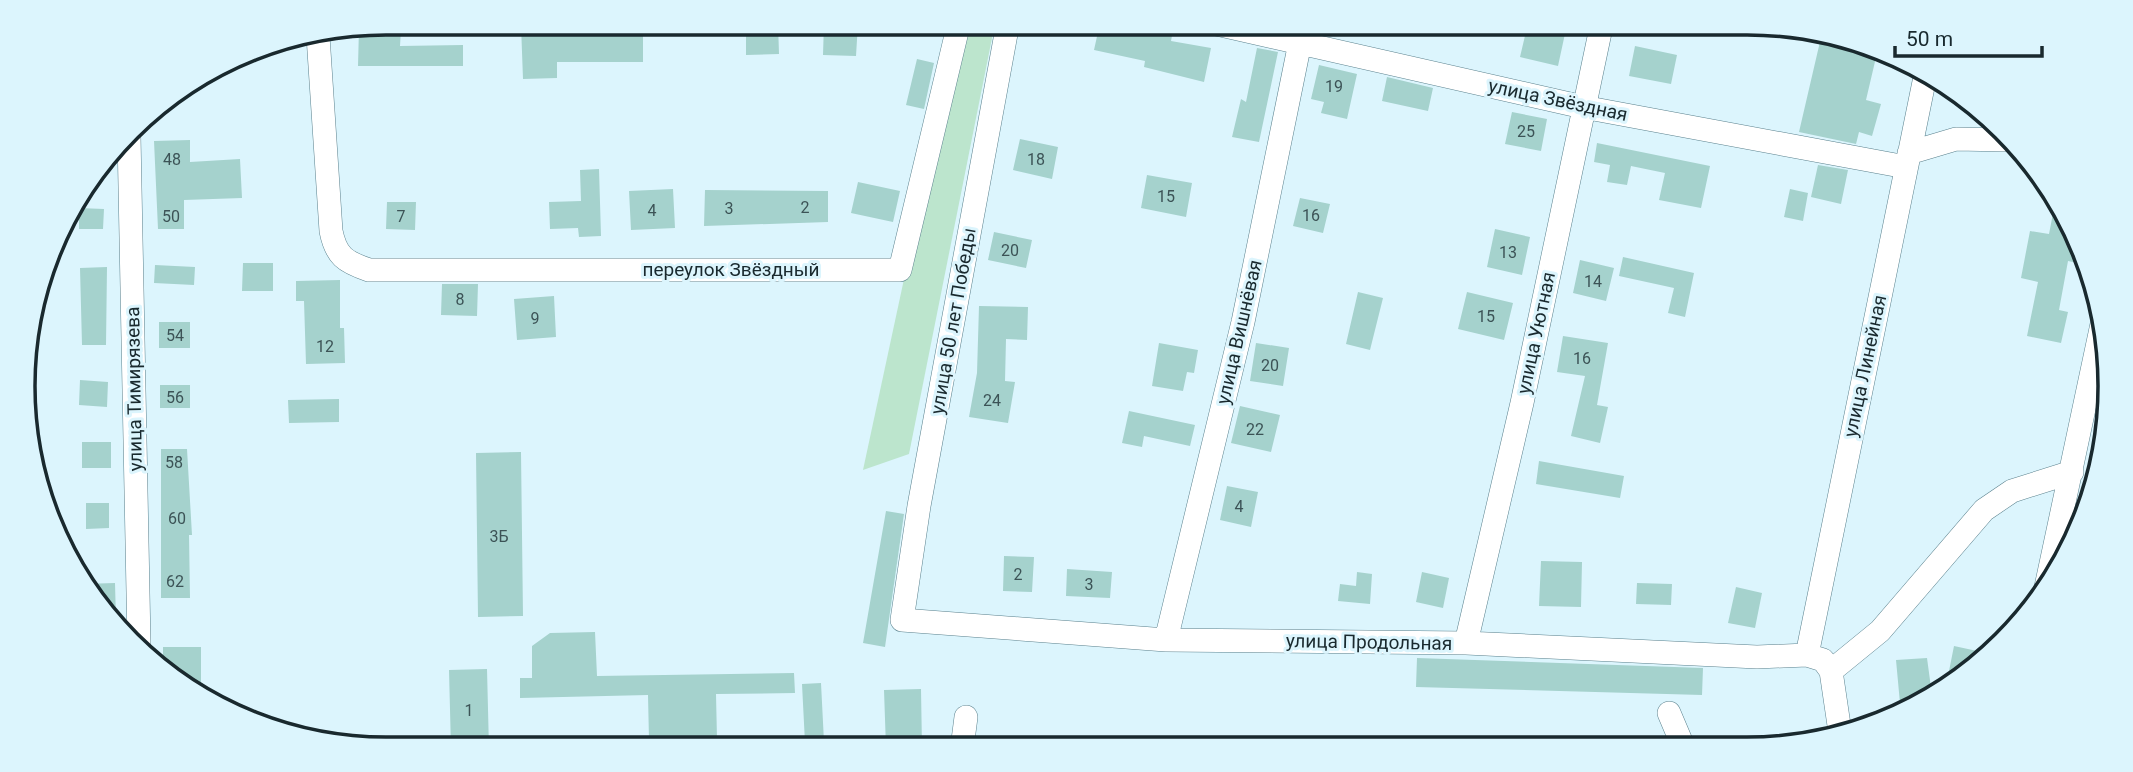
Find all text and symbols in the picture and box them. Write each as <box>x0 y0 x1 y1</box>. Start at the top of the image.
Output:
scale bar <box>1895 14 2042 58</box>
text: 50 m <box>1906 27 1953 51</box>
street label: улица Звёздная <box>1486 74 1630 126</box>
house number: 19 <box>1325 77 1343 96</box>
house number: 25 <box>1517 122 1535 141</box>
house number: 48 <box>163 150 181 169</box>
house number: 18 <box>1027 150 1045 169</box>
house number: 15 <box>1157 187 1175 206</box>
house number: 2 <box>801 198 810 217</box>
house number: 3 <box>725 199 734 218</box>
house number: 4 <box>648 201 657 220</box>
house number: 16 <box>1302 206 1320 225</box>
house number: 50 <box>162 207 180 226</box>
house number: 7 <box>397 207 406 226</box>
street label: улица 50 лет Победы <box>925 226 981 416</box>
house number: 20 <box>1001 241 1019 260</box>
house number: 13 <box>1499 243 1517 262</box>
street label: улица Вишнёвая <box>1211 257 1267 407</box>
street label: переулок Звёздный <box>642 258 820 281</box>
street label: улица Уютная <box>1512 270 1560 396</box>
house number: 14 <box>1584 272 1602 291</box>
house number: 8 <box>456 290 465 309</box>
street label: улица Линейная <box>1839 293 1891 439</box>
street label: улица Тимирязева <box>121 306 147 472</box>
house number: 15 <box>1477 307 1495 326</box>
house number: 9 <box>531 309 540 328</box>
house number: 54 <box>166 326 184 345</box>
house number: 12 <box>316 337 334 356</box>
house number: 16 <box>1573 349 1591 368</box>
house number: 20 <box>1261 356 1279 375</box>
house number: 56 <box>166 388 184 407</box>
house number: 24 <box>983 391 1001 410</box>
house number: 22 <box>1246 420 1264 439</box>
house number: 58 <box>165 453 183 472</box>
house number: 4 <box>1235 497 1244 516</box>
house number: 60 <box>168 509 186 528</box>
house number: 3Б <box>489 527 509 546</box>
house number: 2 <box>1014 565 1023 584</box>
house number: 62 <box>166 572 184 591</box>
house number: 3 <box>1085 575 1094 594</box>
street label: улица Продольная <box>1286 629 1452 655</box>
house number: 1 <box>465 701 474 720</box>

